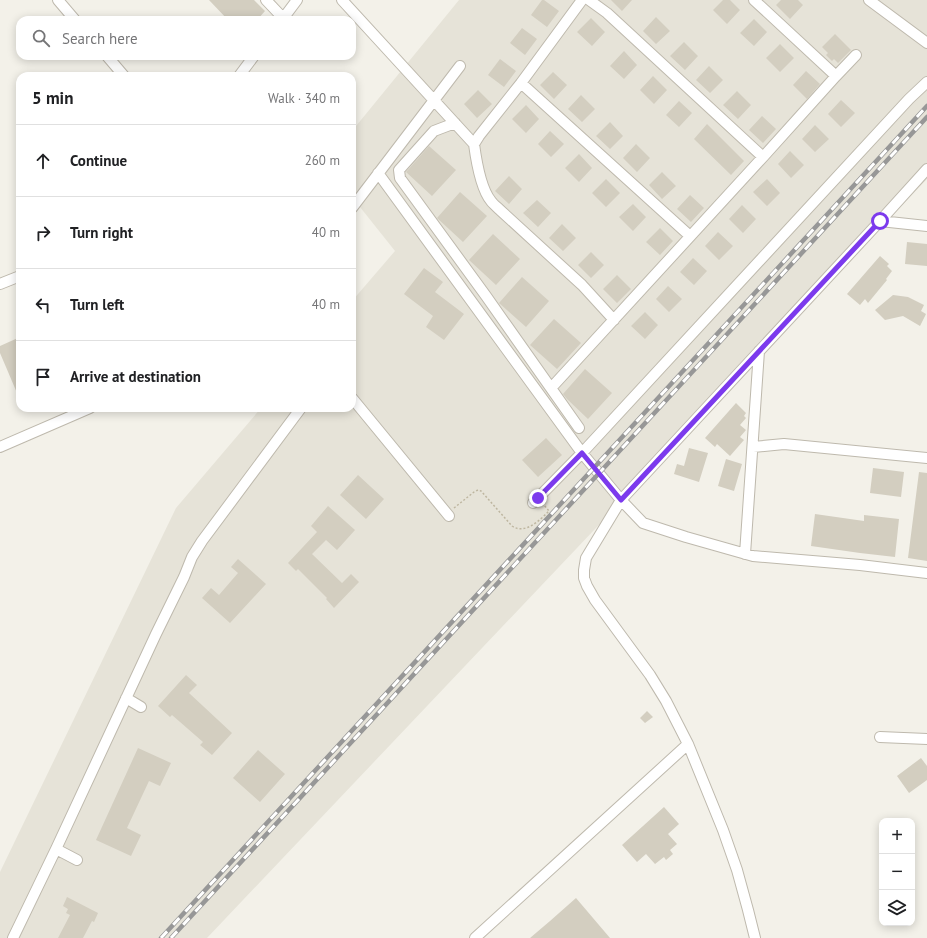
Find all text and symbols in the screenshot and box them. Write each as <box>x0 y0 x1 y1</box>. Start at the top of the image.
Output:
search box <box>16 16 356 60</box>
icon: search <box>30 27 52 49</box>
text: Search here <box>62 29 138 48</box>
text: 5 min <box>32 87 73 109</box>
text: Walk · 340 m <box>268 90 340 107</box>
icon: ahead <box>32 150 54 172</box>
text: Continue <box>70 151 127 170</box>
text: 260 m <box>305 152 340 169</box>
route start <box>871 212 889 230</box>
icon: right <box>32 222 54 244</box>
text: Turn right <box>70 223 133 242</box>
text: 40 m <box>312 224 340 241</box>
icon: left <box>32 294 54 316</box>
text: Turn left <box>70 295 124 314</box>
text: 40 m <box>312 296 340 313</box>
icon: arrive <box>32 366 54 388</box>
text: Arrive at destination <box>70 367 201 386</box>
route end <box>529 489 547 507</box>
map controls <box>879 818 915 926</box>
button: + <box>879 818 915 854</box>
button: − <box>879 854 915 890</box>
button: layers <box>879 890 915 926</box>

